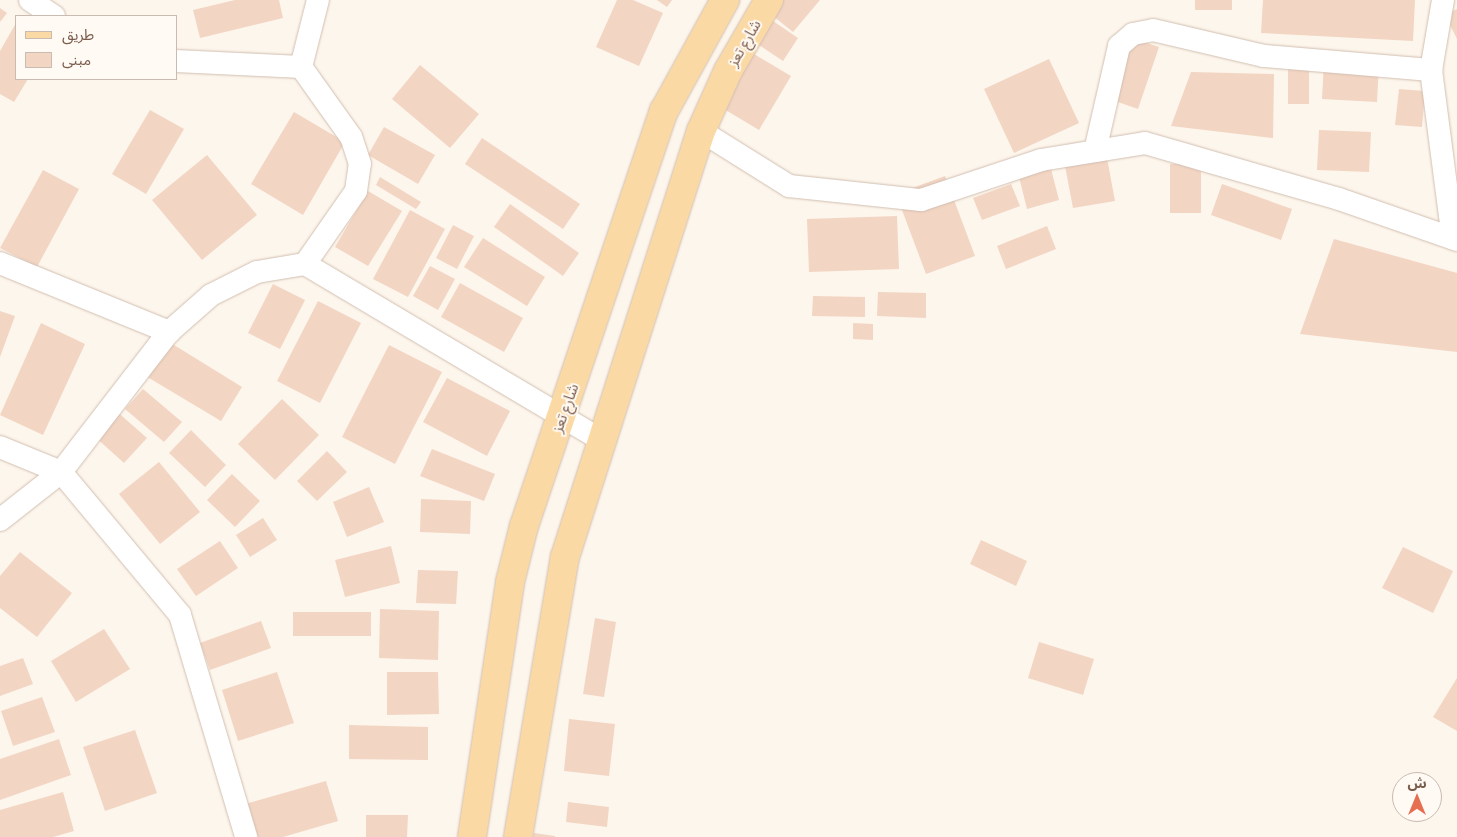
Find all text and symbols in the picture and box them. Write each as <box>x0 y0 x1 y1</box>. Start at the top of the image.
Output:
legend <box>15 15 178 80</box>
street label: شارع تعز <box>724 17 764 69</box>
text: طريق <box>62 25 94 44</box>
text: مبنى <box>62 50 91 69</box>
street label: شارع تعز <box>548 381 582 435</box>
north arrow <box>1392 772 1442 822</box>
text: ش <box>1407 774 1427 792</box>

